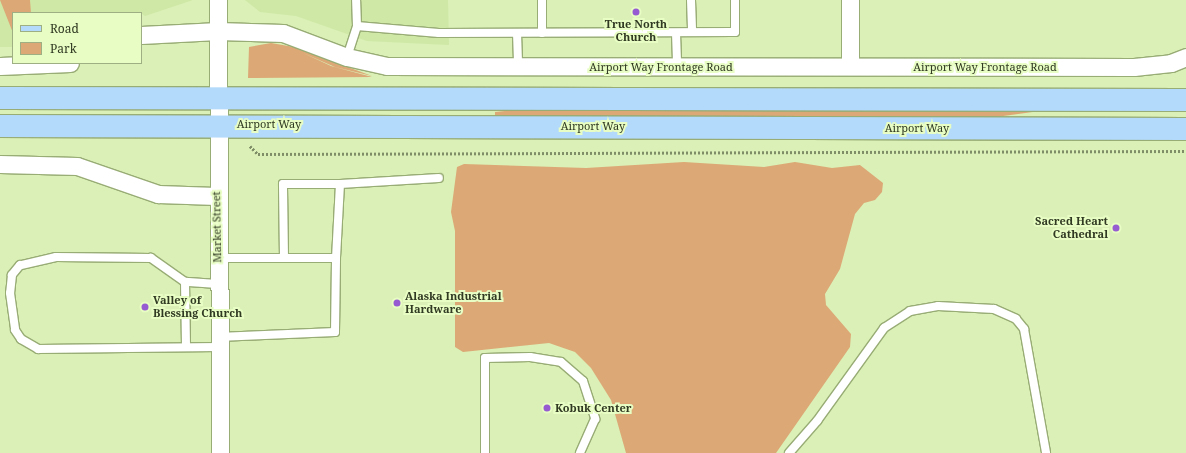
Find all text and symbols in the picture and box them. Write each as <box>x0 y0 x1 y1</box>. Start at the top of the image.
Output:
marker: True North Church <box>631 7 641 17</box>
legend <box>12 12 142 64</box>
place label: True North Church <box>605 18 667 44</box>
text: Road <box>50 20 79 37</box>
text: Park <box>50 40 77 57</box>
street label: Airport Way Frontage Road <box>589 60 733 74</box>
street label: Airport Way Frontage Road <box>913 60 1057 74</box>
street label: Airport Way <box>237 117 301 131</box>
street label: Airport Way <box>561 119 625 133</box>
street label: Airport Way <box>885 121 949 135</box>
street label: Market Street <box>210 191 224 263</box>
place label: Sacred Heart Cathedral <box>1035 215 1108 241</box>
marker: Sacred Heart Cathedral <box>1111 223 1121 233</box>
place label: Alaska Industrial Hardware <box>405 290 502 316</box>
place label: Valley of Blessing Church <box>153 294 242 320</box>
marker: Alaska Industrial Hardware <box>392 298 402 308</box>
marker: Valley of Blessing Church <box>140 302 150 312</box>
place label: Kobuk Center <box>555 401 631 415</box>
marker: Kobuk Center <box>542 403 552 413</box>

